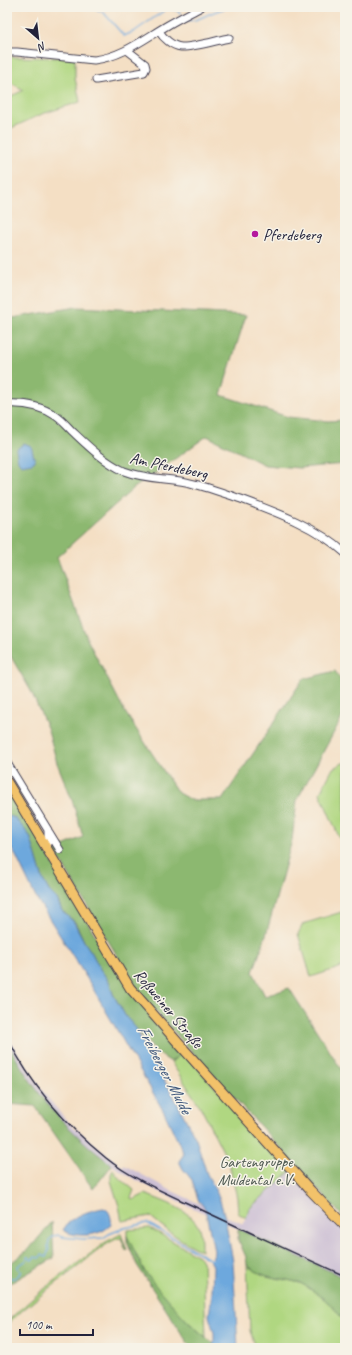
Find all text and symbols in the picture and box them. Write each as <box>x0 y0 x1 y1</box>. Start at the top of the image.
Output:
north arrow <box>18 18 58 58</box>
text: N <box>34 39 49 56</box>
place label: Pferdeberg <box>263 225 323 245</box>
marker: Pferdeberg <box>250 229 260 239</box>
street label: Am Pferdeberg <box>128 448 211 484</box>
street label: Roßweiner Straße <box>130 965 208 1053</box>
water label: Freiberger Mulde <box>133 1022 198 1119</box>
park label: Gartengruppe Muldental e.V. <box>218 1152 295 1190</box>
scale bar <box>20 1311 93 1337</box>
text: 100 m <box>26 1317 53 1333</box>

